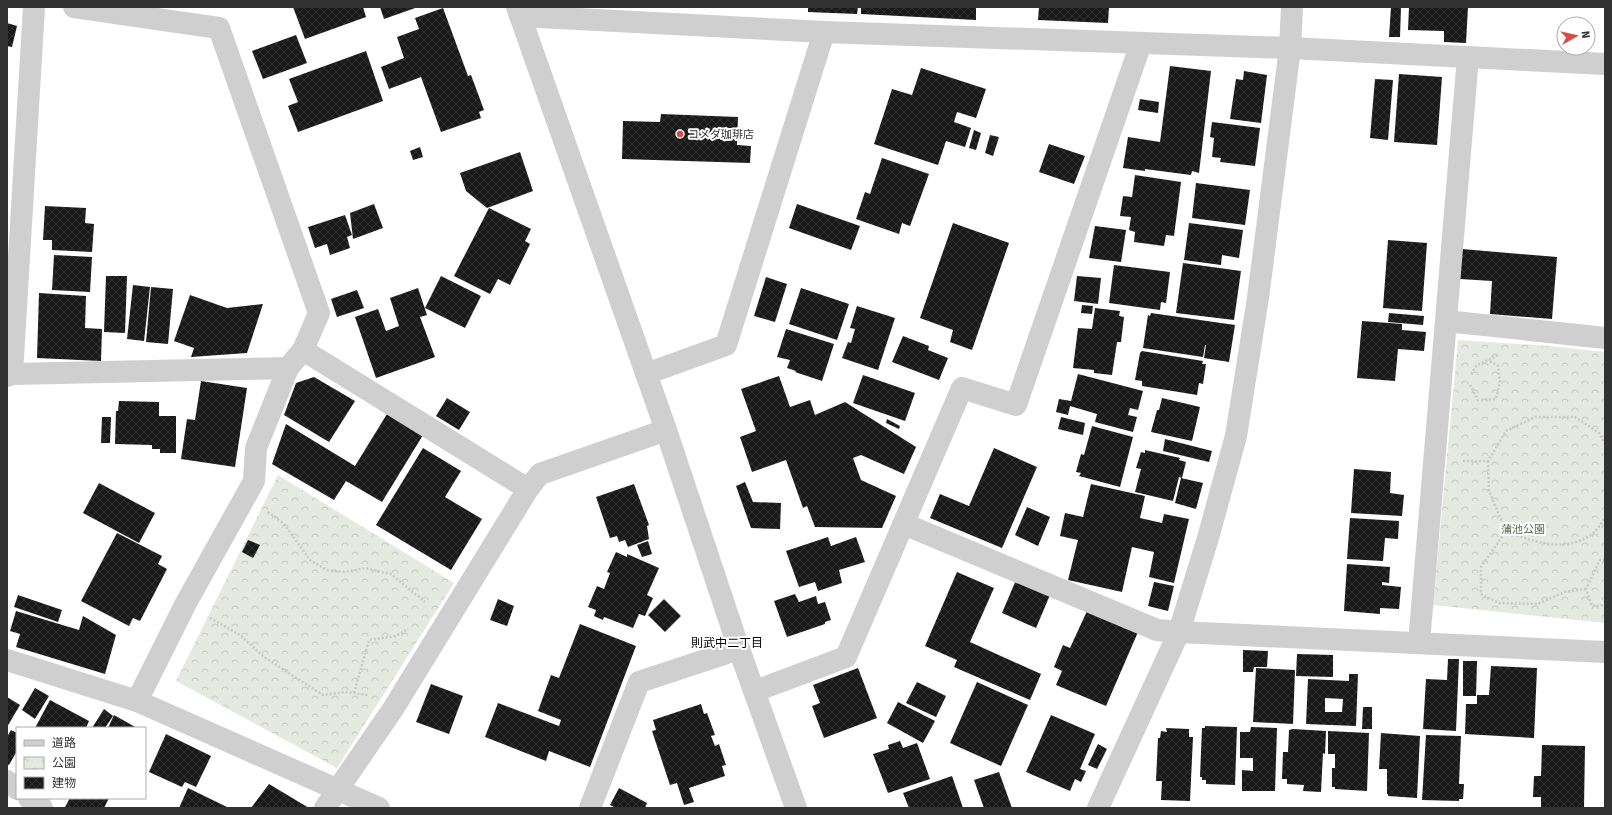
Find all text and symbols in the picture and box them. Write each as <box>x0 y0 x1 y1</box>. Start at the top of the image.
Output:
north arrow <box>1556 16 1596 56</box>
text: N <box>1578 30 1592 39</box>
place label: コメダ珈琲店 <box>688 128 754 141</box>
marker: コメダ珈琲店 <box>675 129 685 139</box>
park label: 蒲池公園 <box>1501 523 1545 536</box>
district label: 則武中二丁目 <box>691 636 763 650</box>
legend <box>16 727 146 799</box>
text: 道路 <box>52 736 76 750</box>
text: 公園 <box>52 756 76 770</box>
text: 建物 <box>52 776 76 790</box>

